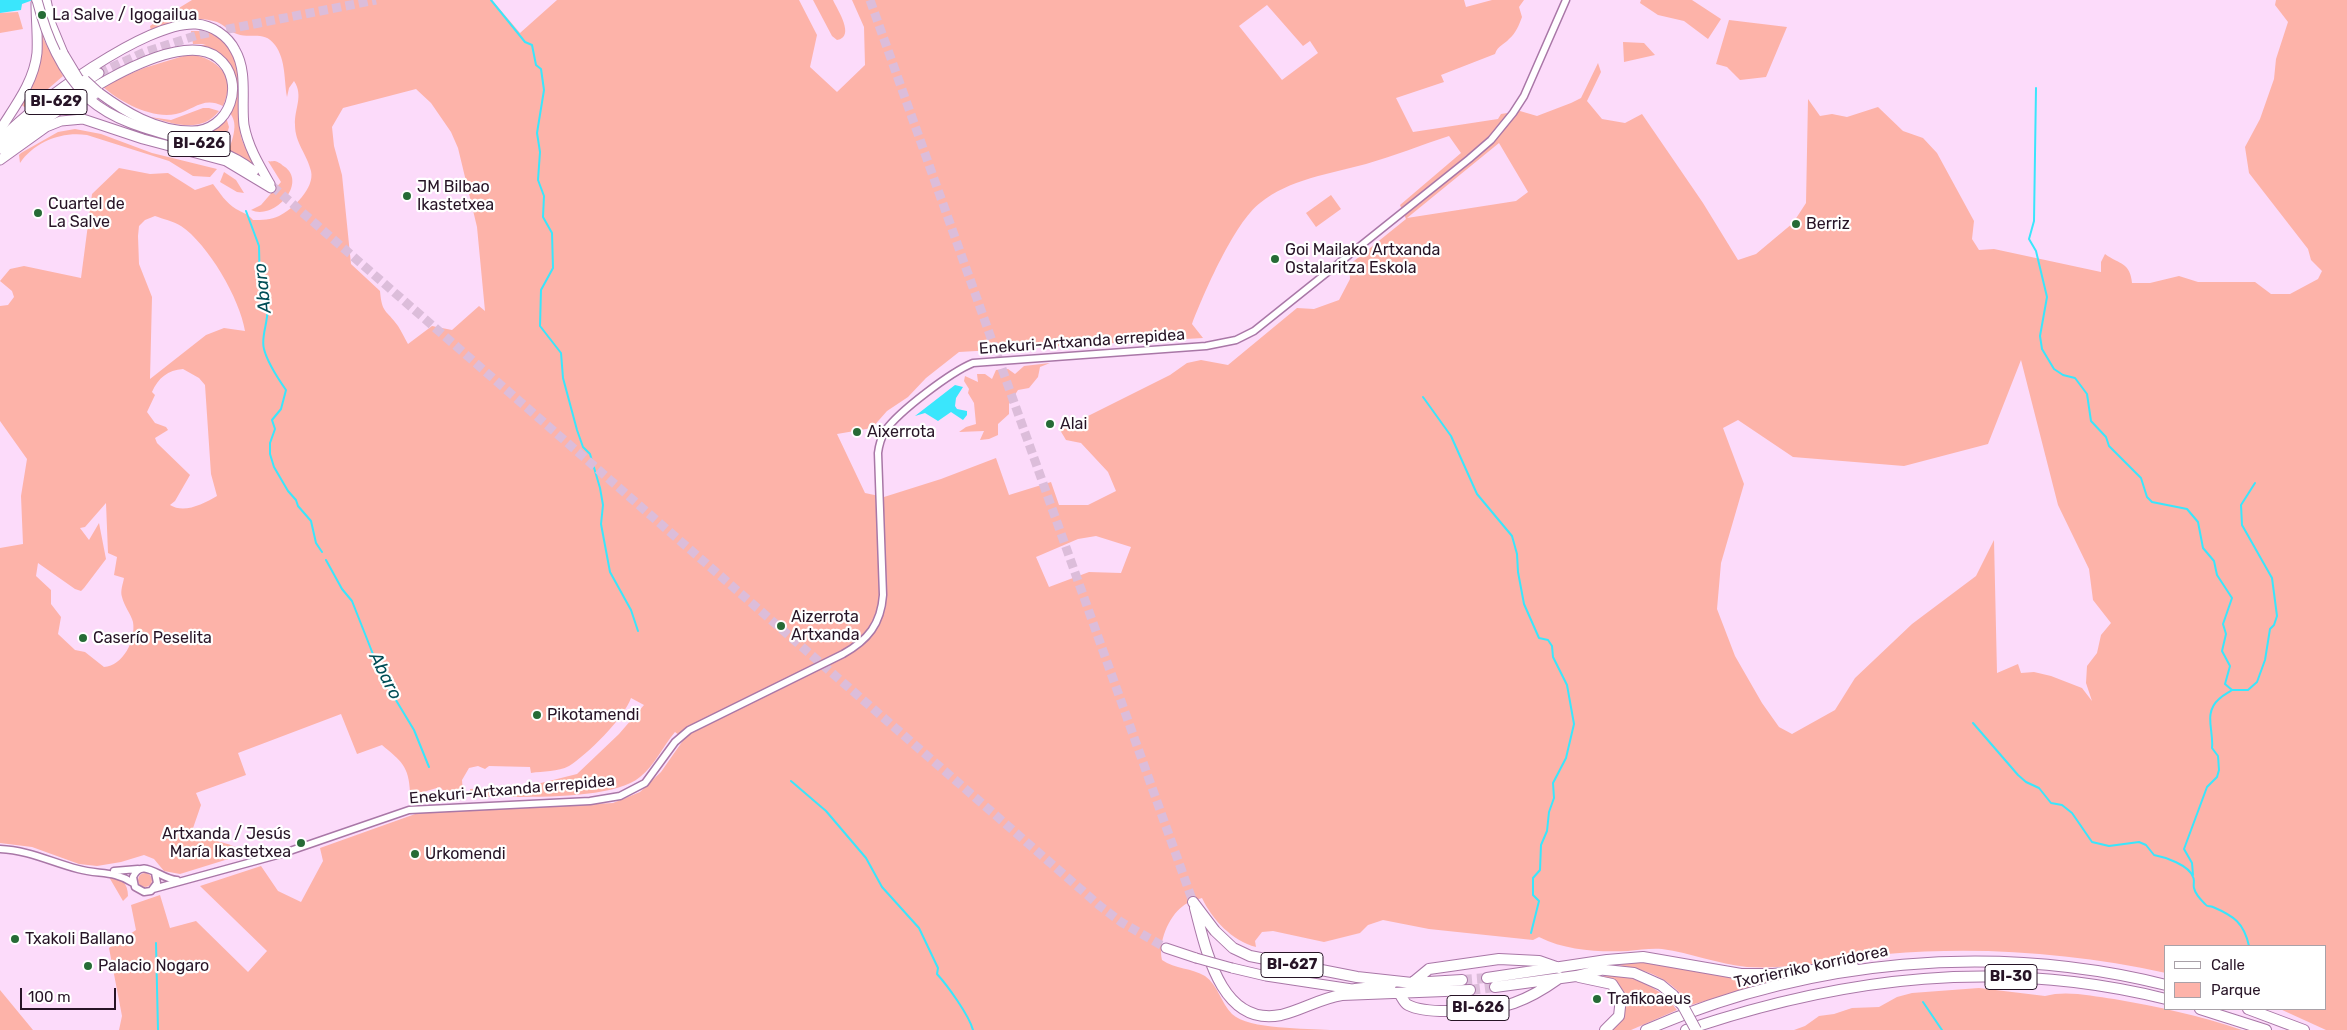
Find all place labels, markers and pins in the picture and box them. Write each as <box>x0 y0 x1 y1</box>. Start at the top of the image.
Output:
place label: La Salve / Igogailua <box>52 5 197 25</box>
marker: La Salve / Igogailua <box>36 9 48 21</box>
place label: JM Bilbao Ikastetxea <box>417 177 494 215</box>
marker: JM Bilbao Ikastetxea <box>401 190 413 202</box>
place label: Cuartel de La Salve <box>48 194 125 232</box>
marker: Cuartel de La Salve <box>32 207 44 219</box>
place label: Berriz <box>1806 214 1850 234</box>
marker: Berriz <box>1790 218 1802 230</box>
place label: Goi Mailako Artxanda Ostalaritza Eskola <box>1285 240 1440 278</box>
marker: Goi Mailako Artxanda Ostalaritza Eskola <box>1269 253 1281 265</box>
place label: Alai <box>1060 414 1087 434</box>
marker: Alai <box>1044 418 1056 430</box>
place label: Aixerrota <box>867 422 935 442</box>
marker: Aixerrota <box>851 426 863 438</box>
place label: Aizerrota Artxanda <box>791 607 859 645</box>
marker: Aizerrota Artxanda <box>775 620 787 632</box>
place label: Caserío Peselita <box>93 628 212 648</box>
marker: Caserío Peselita <box>77 632 89 644</box>
place label: Pikotamendi <box>547 705 639 725</box>
marker: Pikotamendi <box>531 709 543 721</box>
place label: Artxanda / Jesús María Ikastetxea <box>162 824 291 862</box>
marker: Artxanda / Jesús María Ikastetxea <box>295 837 307 849</box>
place label: Urkomendi <box>425 844 506 864</box>
marker: Urkomendi <box>409 848 421 860</box>
place label: Txakoli Ballano <box>25 929 134 949</box>
marker: Txakoli Ballano <box>9 933 21 945</box>
place label: Palacio Nogaro <box>98 956 209 976</box>
marker: Palacio Nogaro <box>82 960 94 972</box>
place label: Trafikoaeus <box>1607 989 1691 1009</box>
marker: Trafikoaeus <box>1591 993 1603 1005</box>

